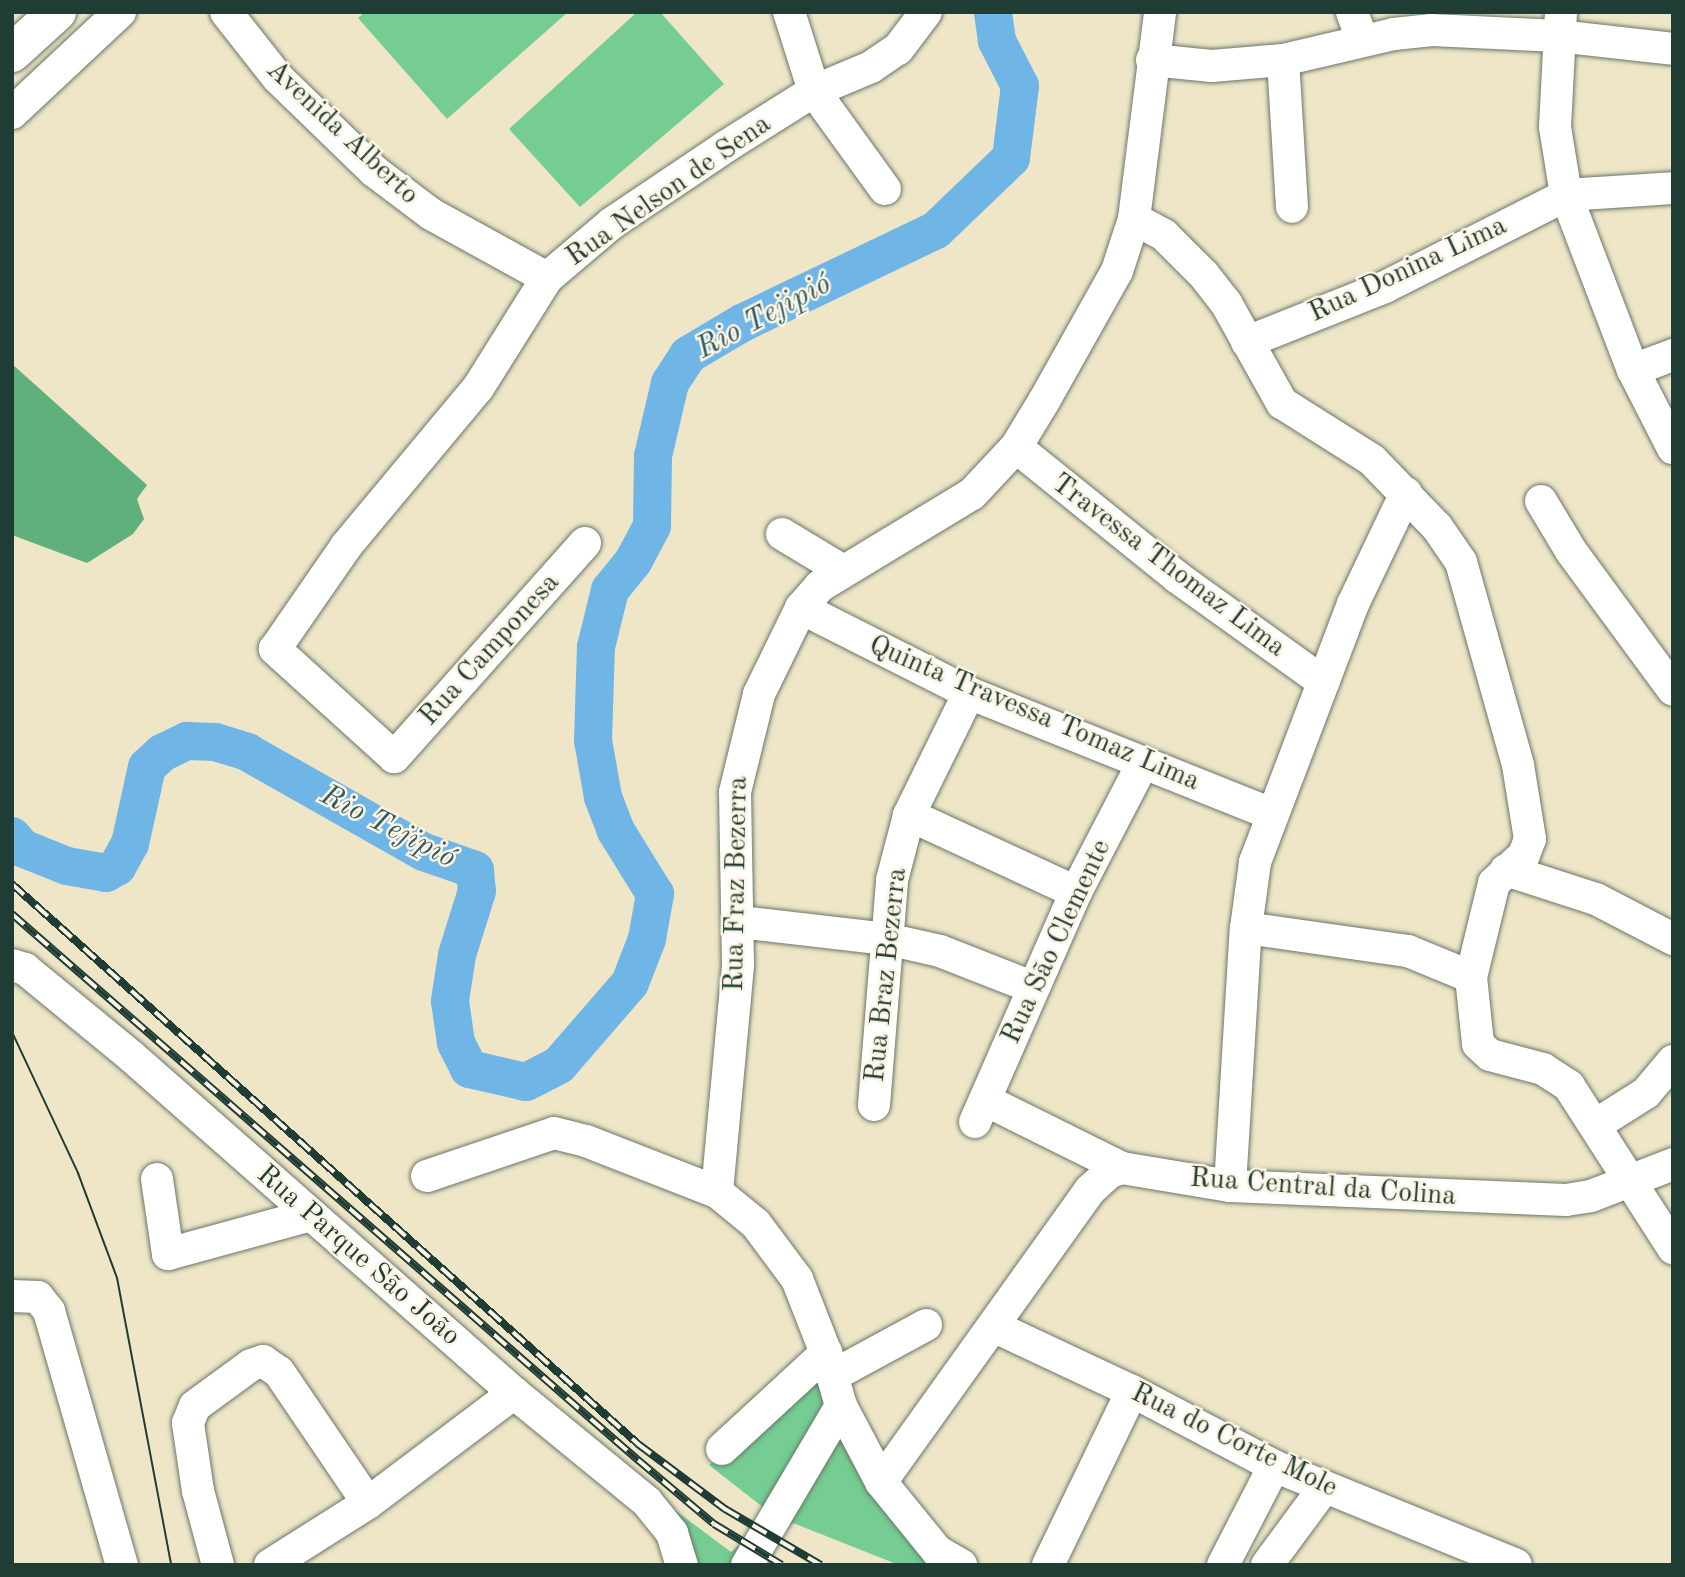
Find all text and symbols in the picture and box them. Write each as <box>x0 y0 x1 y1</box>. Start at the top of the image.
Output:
street label: Avenida Alberto <box>259 54 425 212</box>
street label: Rua Nelson de Sena <box>560 108 778 274</box>
street label: Rua Donina Lima <box>1304 209 1512 331</box>
water label: Rio Tejipió <box>691 267 837 367</box>
street label: Travessa Thomaz Lima <box>1044 467 1292 665</box>
street label: Rua Camponesa <box>413 567 567 733</box>
street label: Quinta Travessa Tomaz Lima <box>864 629 1204 799</box>
street label: Rua Fraz Bezerra <box>718 776 756 992</box>
water label: Rio Tejipió <box>314 778 462 876</box>
street label: Rua São Clemente <box>995 834 1119 1050</box>
street label: Rua Braz Bezerra <box>859 866 915 1084</box>
street label: Rua Parque São João <box>249 1158 467 1354</box>
street label: Rua Central da Colina <box>1189 1162 1457 1214</box>
street label: Rua do Corte Mole <box>1125 1376 1343 1506</box>

